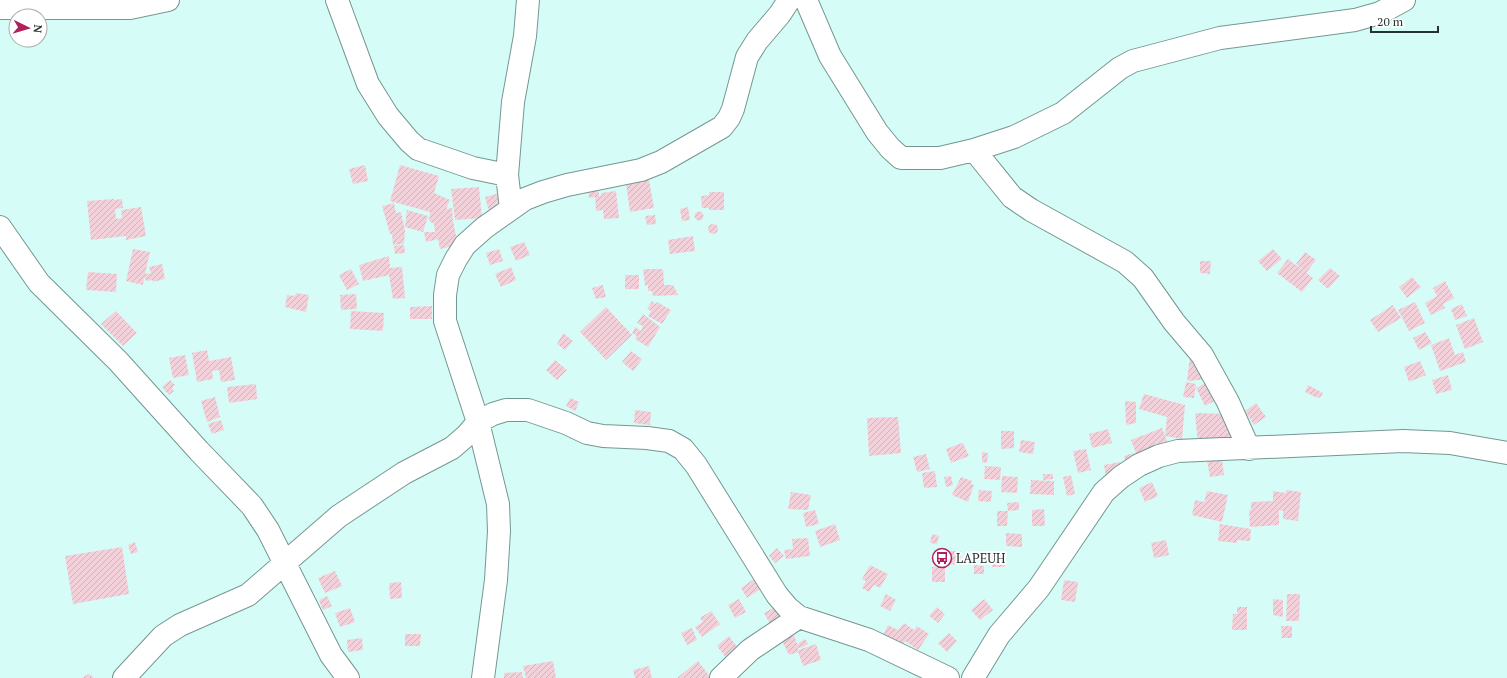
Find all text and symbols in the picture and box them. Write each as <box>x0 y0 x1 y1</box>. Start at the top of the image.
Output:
north arrow <box>8 8 48 48</box>
scale bar <box>1371 8 1438 34</box>
text: 20 m <box>1377 14 1404 29</box>
text: N <box>31 24 45 34</box>
bus stop icon: LAPEUH <box>931 547 953 569</box>
place label: LAPEUH <box>956 549 1006 567</box>

